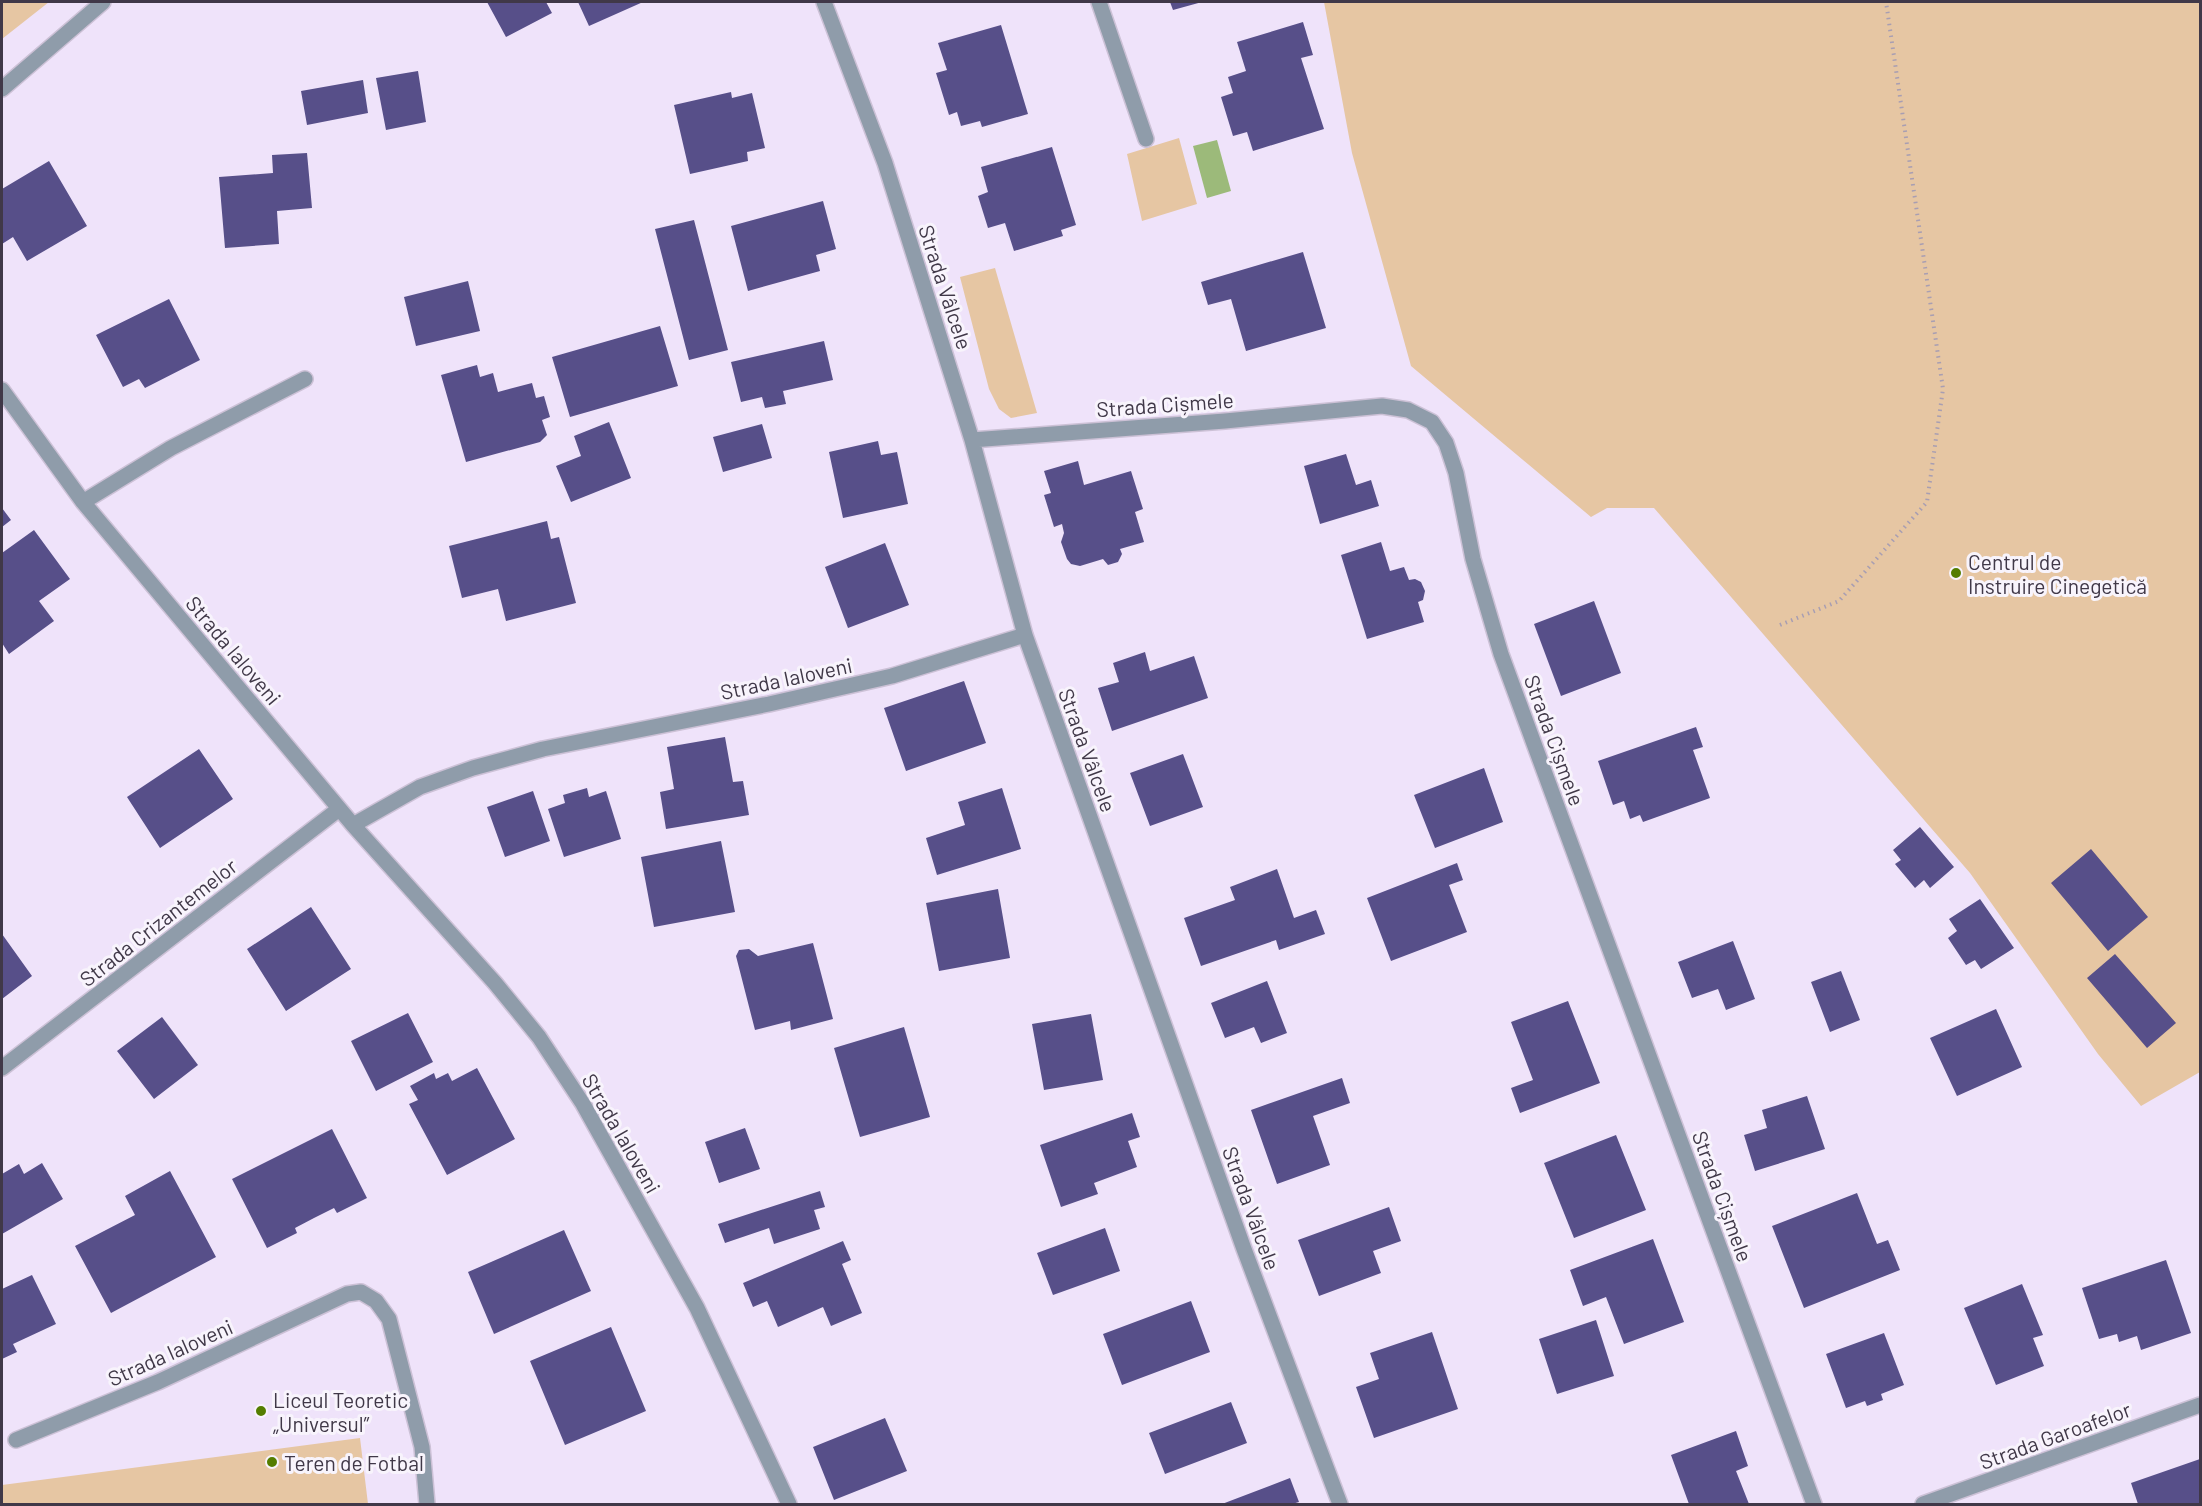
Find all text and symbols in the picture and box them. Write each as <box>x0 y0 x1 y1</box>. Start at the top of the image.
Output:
street label: Strada Vâlcele <box>914 221 978 353</box>
street label: Strada Cișmele <box>1096 387 1234 421</box>
place label: Centrul de Instruire Cinegetică <box>1968 549 2147 598</box>
marker: Centrul de Instruire Cinegetică <box>1949 566 1963 580</box>
street label: Strada Ialoveni <box>181 591 287 709</box>
street label: Strada Ialoveni <box>718 652 854 704</box>
street label: Strada Cișmele <box>1520 671 1590 809</box>
street label: Strada Vâlcele <box>1054 685 1122 815</box>
street label: Strada Crizantemelor <box>74 853 242 991</box>
street label: Strada Ialoveni <box>578 1069 666 1197</box>
street label: Strada Cișmele <box>1688 1127 1758 1265</box>
street label: Strada Vâlcele <box>1218 1143 1286 1273</box>
street label: Strada Ialoveni <box>104 1313 236 1391</box>
place label: Liceul Teoretic „Universul” <box>273 1387 408 1436</box>
street label: Strada Garoafelor <box>1976 1396 2134 1474</box>
marker: Liceul Teoretic „Universul” <box>254 1404 268 1418</box>
place label: Teren de Fotbal <box>284 1450 424 1475</box>
marker: Teren de Fotbal <box>265 1455 279 1469</box>

